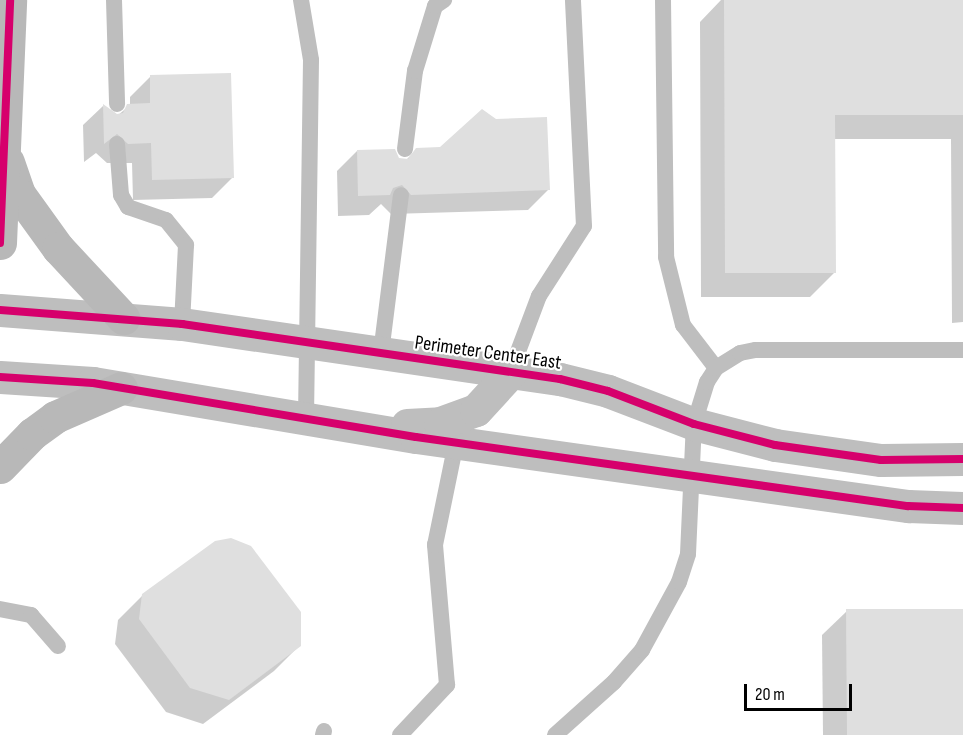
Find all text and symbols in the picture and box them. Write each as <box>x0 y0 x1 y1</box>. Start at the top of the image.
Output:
street label: Perimeter Center East <box>413 331 563 375</box>
scale bar <box>747 672 855 710</box>
text: 20 m <box>755 684 785 705</box>

